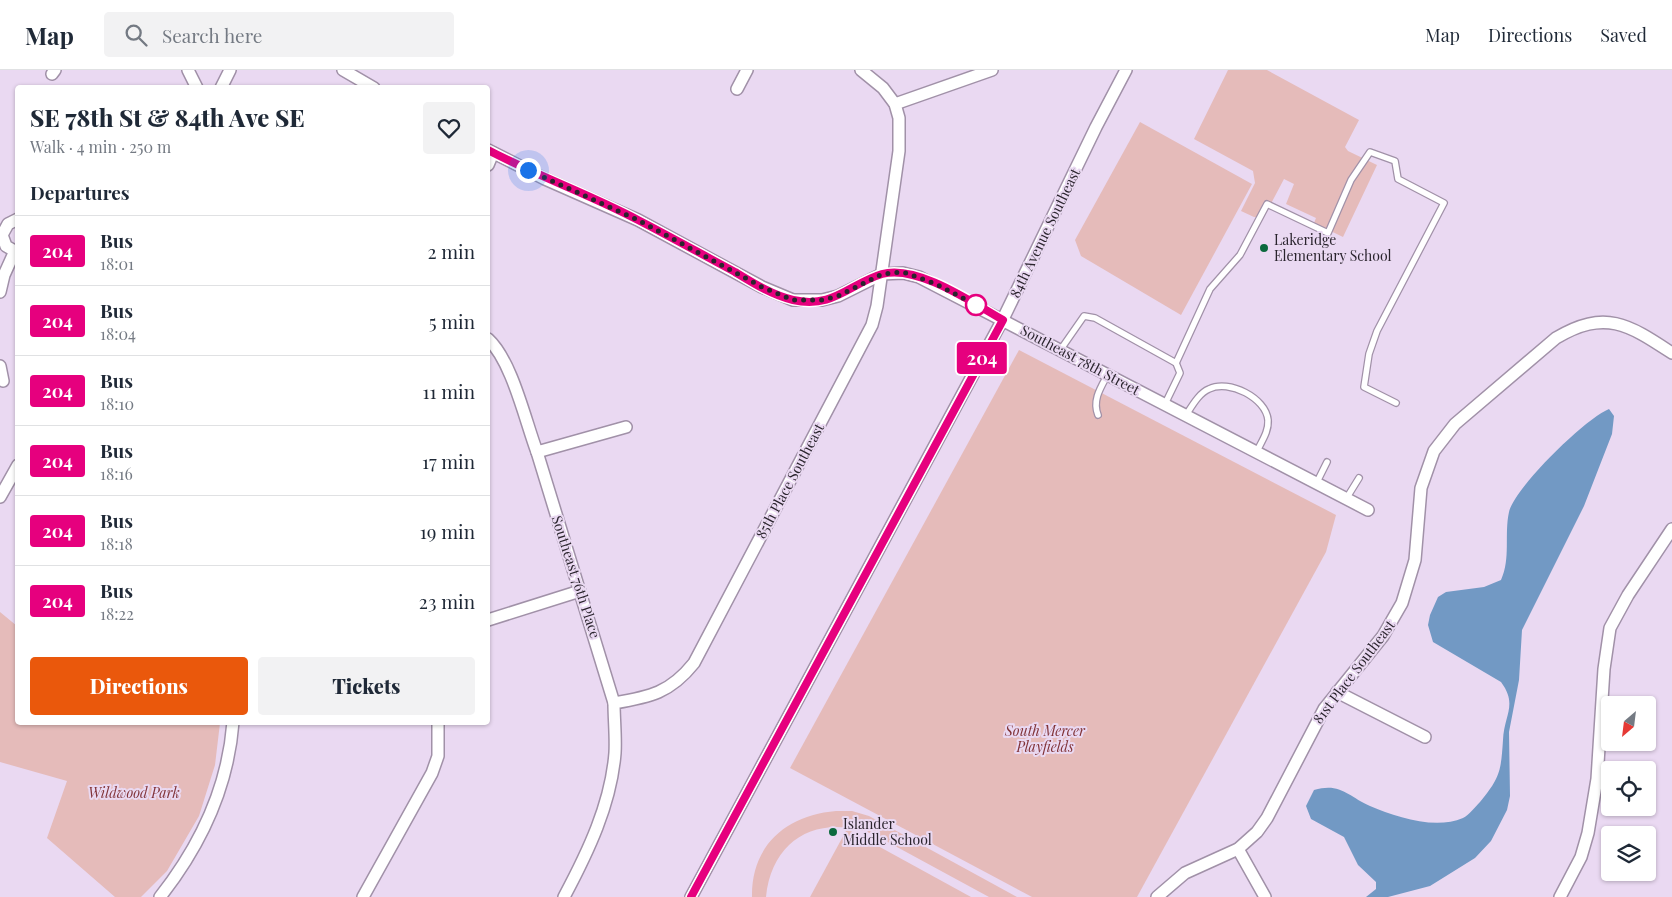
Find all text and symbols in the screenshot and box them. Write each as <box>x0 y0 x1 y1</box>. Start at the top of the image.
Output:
search box <box>104 12 454 57</box>
text: Map <box>25 19 74 51</box>
icon: search <box>122 21 150 49</box>
text: Search here <box>162 22 262 48</box>
text: Map <box>1425 23 1460 47</box>
text: Directions <box>1488 23 1572 47</box>
text: Saved <box>1600 23 1647 47</box>
text: SE 78th St & 84th Ave SE <box>30 101 305 133</box>
button: heart <box>423 102 475 154</box>
text: Walk · 4 min · 250 m <box>30 136 171 157</box>
your location <box>516 158 541 183</box>
street label: 84th Avenue Southeast <box>1005 164 1085 301</box>
text: Departures <box>30 179 130 205</box>
text: Bus <box>100 227 133 253</box>
place label: Lakeridge Elementary School <box>1274 230 1392 265</box>
text: 2 min <box>427 238 475 264</box>
text: 204 <box>42 239 73 263</box>
marker: Lakeridge Elementary School <box>1258 242 1270 254</box>
text: 18:01 <box>100 253 134 274</box>
unlabelled marker <box>965 294 987 316</box>
text: Bus <box>100 297 133 323</box>
text: 5 min <box>429 308 475 334</box>
text: 204 <box>42 309 73 333</box>
street label: Southeast 78th Street <box>1017 320 1144 399</box>
text: 18:04 <box>100 323 136 344</box>
line badge: 204 <box>953 342 1011 374</box>
text: 204 <box>967 346 997 370</box>
text: Bus <box>100 367 133 393</box>
text: 11 min <box>422 378 475 404</box>
text: 204 <box>42 379 73 403</box>
text: 18:10 <box>100 393 134 414</box>
street label: 85th Place Southeast <box>751 419 828 542</box>
text: Bus <box>100 437 133 463</box>
text: 17 min <box>422 448 475 474</box>
text: 204 <box>42 449 73 473</box>
text: 18:16 <box>100 463 133 484</box>
text: Bus <box>100 507 133 533</box>
street label: Southeast 76th Place <box>548 513 605 640</box>
text: 19 min <box>420 518 475 544</box>
text: 204 <box>42 519 73 543</box>
text: 18:18 <box>100 533 133 554</box>
text: Bus <box>100 577 133 603</box>
text: 23 min <box>419 588 475 614</box>
text: 204 <box>42 589 73 613</box>
text: 18:22 <box>100 603 134 624</box>
street label: 81st Place Southeast <box>1308 615 1399 727</box>
button: Directions <box>30 657 248 715</box>
button: Tickets <box>258 657 475 715</box>
north arrow <box>1601 696 1656 751</box>
map controls <box>1601 696 1656 881</box>
park label: South Mercer Playfields <box>1004 721 1086 756</box>
button: locate <box>1601 761 1656 816</box>
park label: Wildwood Park <box>88 783 180 802</box>
place label: Islander Middle School <box>843 814 932 849</box>
marker: Islander Middle School <box>827 826 839 838</box>
button: layers <box>1601 826 1656 881</box>

